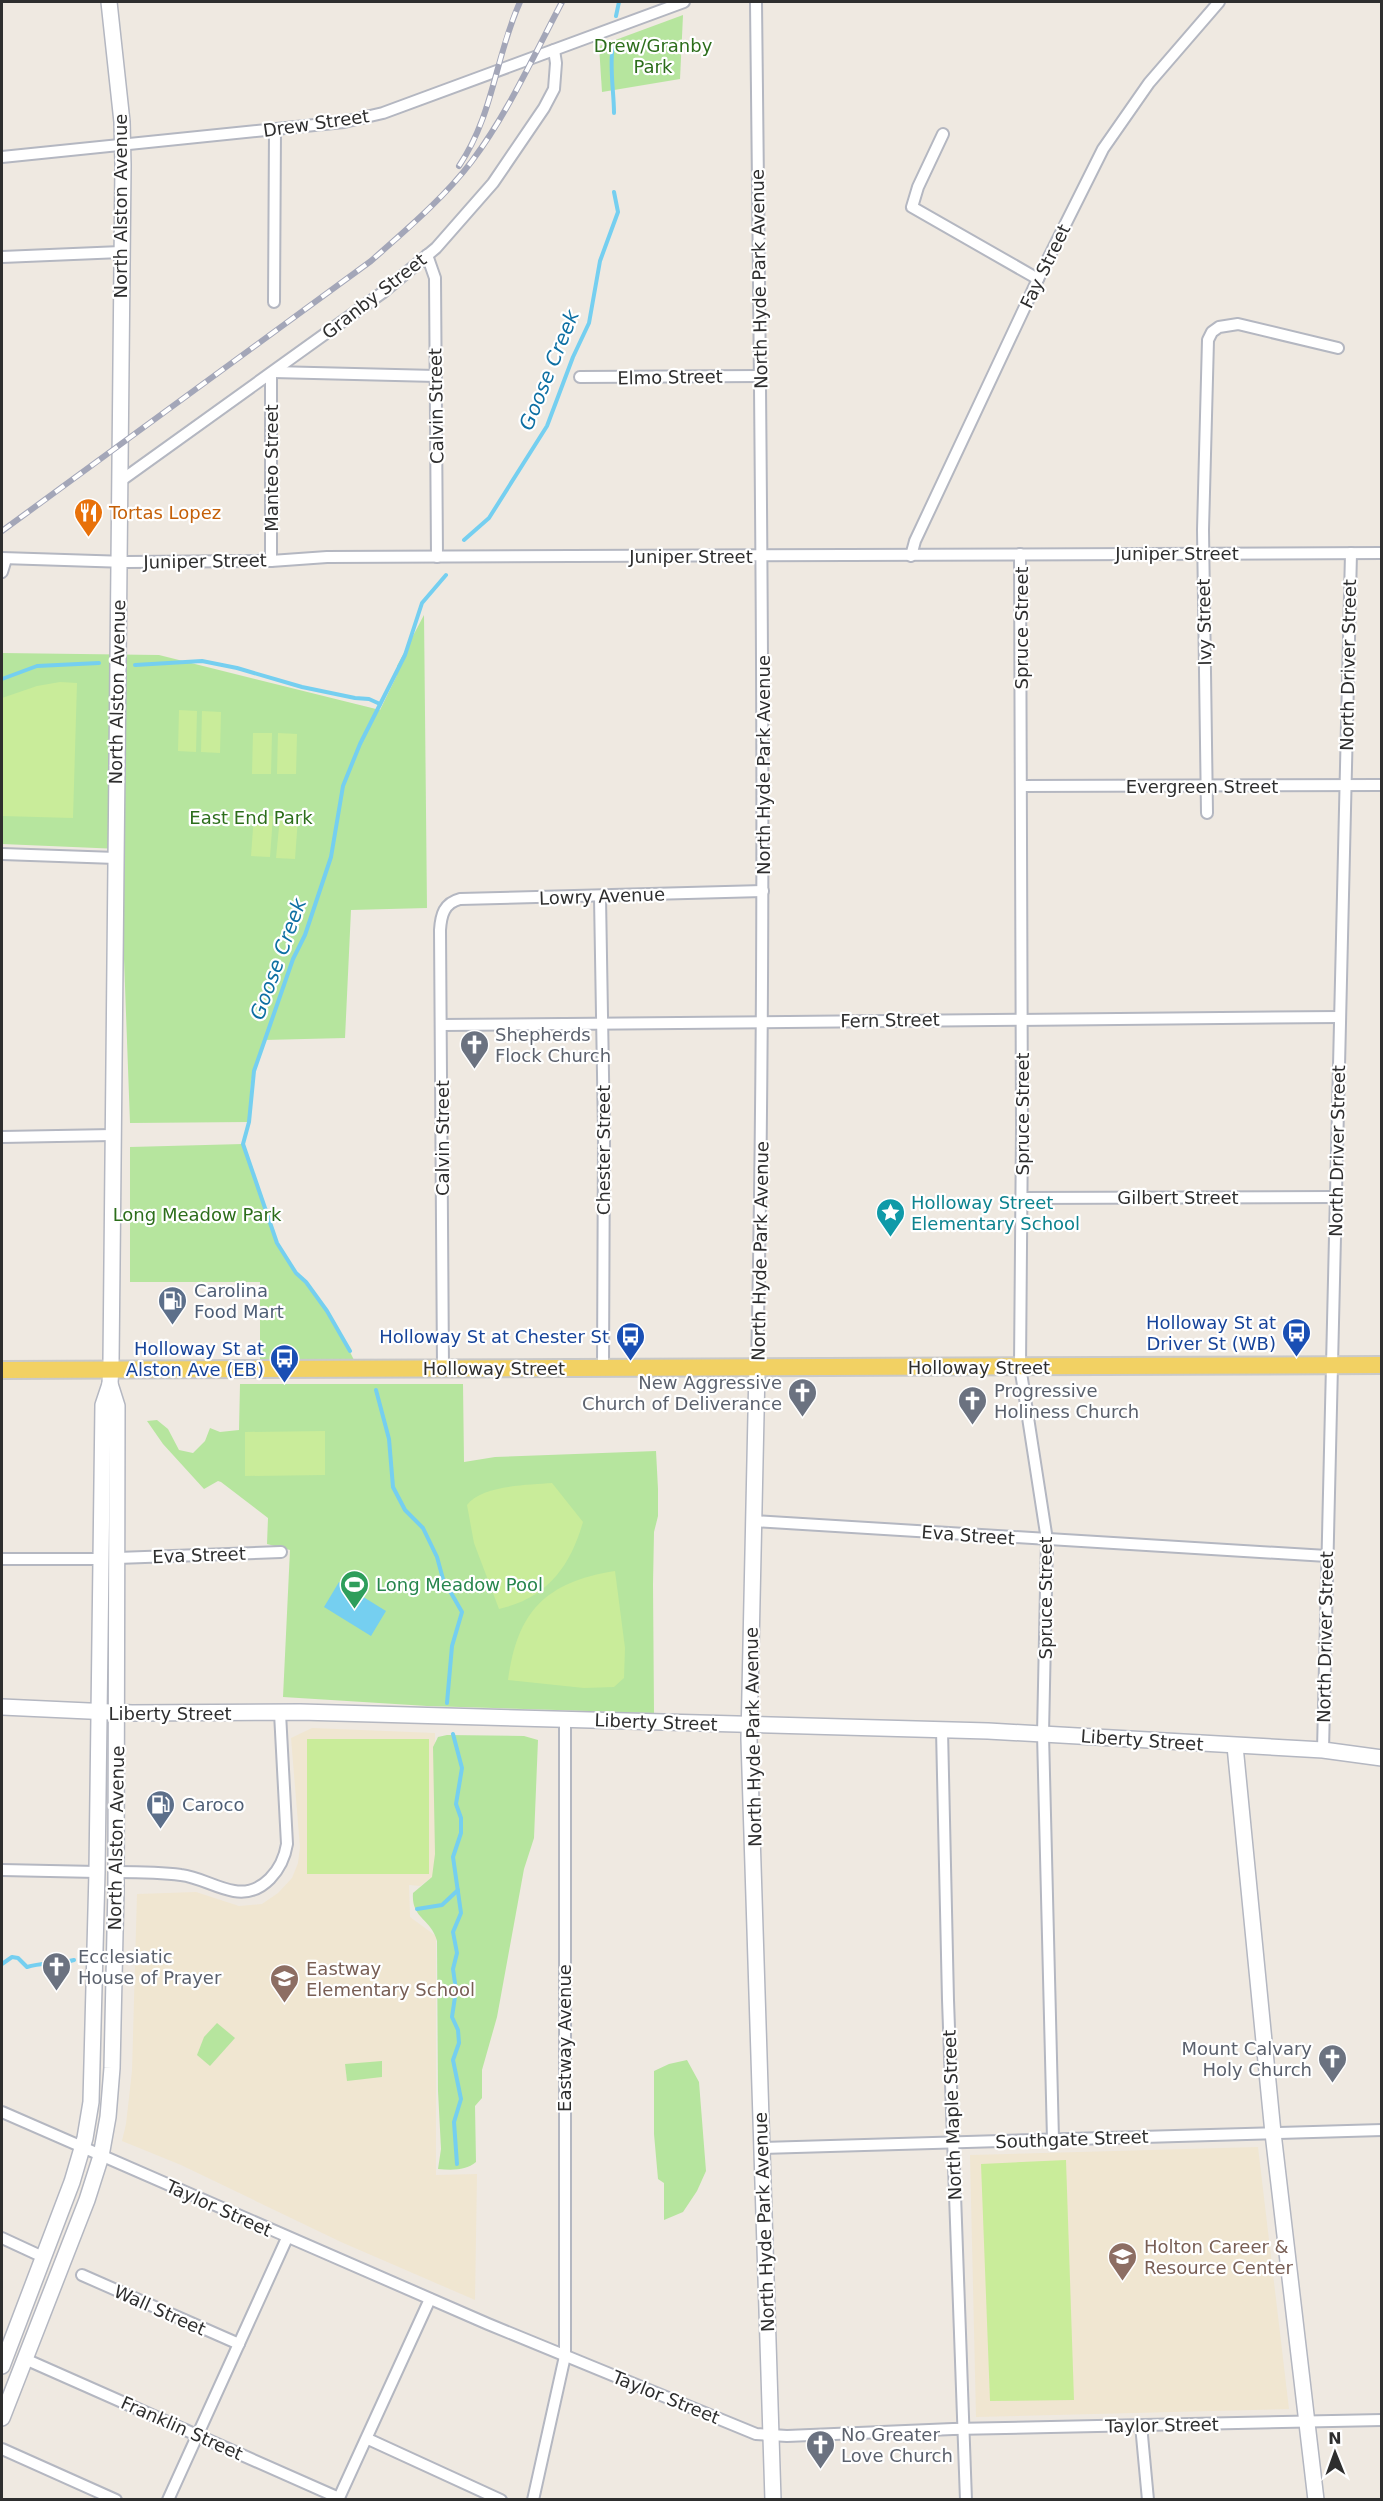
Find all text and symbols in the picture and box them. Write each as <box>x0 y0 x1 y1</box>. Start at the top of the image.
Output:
park label: Drew/Granby Park <box>594 35 713 77</box>
street label: Drew Street <box>262 105 370 141</box>
street label: North Alston Avenue <box>110 114 131 298</box>
street label: North Hyde Park Avenue <box>747 169 771 389</box>
street label: Fay Street <box>1016 221 1074 311</box>
street label: Granby Street <box>318 249 430 343</box>
water label: Goose Creek <box>514 305 585 434</box>
street label: Calvin Street <box>424 348 448 464</box>
street label: Elmo Street <box>617 366 723 388</box>
street label: Manteo Street <box>261 404 282 532</box>
restaurant icon: Tortas Lopez <box>72 496 104 538</box>
place label: Tortas Lopez <box>108 502 221 523</box>
street label: Juniper Street <box>1114 543 1239 564</box>
street label: Juniper Street <box>628 546 753 567</box>
street label: Juniper Street <box>142 549 267 573</box>
street label: Spruce Street <box>1011 566 1032 690</box>
street label: Ivy Street <box>1193 578 1215 666</box>
street label: North Driver Street <box>1336 579 1360 751</box>
street label: North Alston Avenue <box>105 599 129 785</box>
street label: North Hyde Park Avenue <box>753 655 774 875</box>
street label: Evergreen Street <box>1126 776 1278 797</box>
park label: East End Park <box>189 807 313 828</box>
street label: Lowry Avenue <box>539 883 665 909</box>
water label: Goose Creek <box>245 894 312 1023</box>
street label: Fern Street <box>840 1009 940 1031</box>
place label: Shepherds Flock Church <box>495 1024 611 1066</box>
church icon: Shepherds Flock Church <box>458 1028 490 1070</box>
street label: Spruce Street <box>1012 1052 1033 1176</box>
street label: North Driver Street <box>1325 1065 1349 1237</box>
street label: Calvin Street <box>432 1080 453 1196</box>
street label: Chester Street <box>593 1085 614 1215</box>
street label: North Hyde Park Avenue <box>748 1141 772 1361</box>
street label: Gilbert Street <box>1117 1187 1239 1208</box>
place label: Holloway Street Elementary School <box>911 1192 1080 1234</box>
place icon: Holloway Street Elementary School <box>874 1196 906 1238</box>
park label: Long Meadow Park <box>113 1204 282 1225</box>
place label: Carolina Food Mart <box>194 1280 284 1322</box>
fuel station icon: Carolina Food Mart <box>157 1284 189 1326</box>
place label: Holloway St at Driver St (WB) <box>1146 1312 1276 1354</box>
bus stop icon: Holloway St at Driver St (WB) <box>1281 1316 1313 1358</box>
bus stop icon: Holloway St at Chester St <box>614 1320 646 1362</box>
place label: Holloway St at Chester St <box>379 1326 609 1347</box>
place label: Holloway St at Alston Ave (EB) <box>126 1338 264 1380</box>
bus stop icon: Holloway St at Alston Ave (EB) <box>269 1342 301 1384</box>
street label: Holloway Street <box>908 1357 1050 1378</box>
street label: Holloway Street <box>423 1358 565 1379</box>
place label: New Aggressive Church of Deliverance <box>582 1372 782 1414</box>
church icon: New Aggressive Church of Deliverance <box>787 1376 819 1418</box>
place label: Progressive Holiness Church <box>994 1380 1139 1422</box>
church icon: Progressive Holiness Church <box>957 1384 989 1426</box>
street label: Eva Street <box>921 1521 1015 1549</box>
street label: Spruce Street <box>1035 1536 1056 1660</box>
street label: Eva Street <box>152 1543 246 1567</box>
street label: North Driver Street <box>1313 1551 1337 1723</box>
sports icon: Long Meadow Pool <box>339 1568 371 1610</box>
place label: Long Meadow Pool <box>376 1574 543 1595</box>
street label: North Hyde Park Avenue <box>741 1627 765 1847</box>
street label: Liberty Street <box>108 1703 232 1724</box>
street label: Liberty Street <box>594 1709 718 1735</box>
street label: Liberty Street <box>1080 1725 1204 1755</box>
street label: North Alston Avenue <box>104 1745 128 1931</box>
fuel station icon: Caroco <box>145 1788 177 1830</box>
place label: Caroco <box>182 1794 245 1815</box>
place label: Ecclesiatic House of Prayer <box>78 1946 222 1988</box>
church icon: Ecclesiatic House of Prayer <box>41 1950 73 1992</box>
place label: Eastway Elementary School <box>306 1958 475 2000</box>
school or university icon: Eastway Elementary School <box>269 1962 301 2004</box>
street label: Eastway Avenue <box>554 1964 575 2112</box>
street label: North Maple Street <box>939 2029 965 2201</box>
place label: Mount Calvary Holy Church <box>1182 2038 1312 2080</box>
church icon: Mount Calvary Holy Church <box>1317 2042 1349 2084</box>
street label: North Hyde Park Avenue <box>750 2112 778 2332</box>
street label: Southgate Street <box>995 2126 1149 2152</box>
street label: Taylor Street <box>162 2175 275 2241</box>
place label: Holton Career & Resource Center <box>1144 2236 1293 2278</box>
school or university icon: Holton Career & Resource Center <box>1107 2240 1139 2282</box>
street label: Wall Street <box>111 2280 209 2340</box>
street label: Taylor Street <box>609 2366 723 2428</box>
street label: Franklin Street <box>118 2392 246 2464</box>
street label: Taylor Street <box>1104 2414 1219 2437</box>
north arrow <box>1305 2423 1365 2483</box>
place label: No Greater Love Church <box>841 2424 953 2466</box>
church icon: No Greater Love Church <box>804 2428 836 2470</box>
text: N <box>1328 2429 1342 2448</box>

